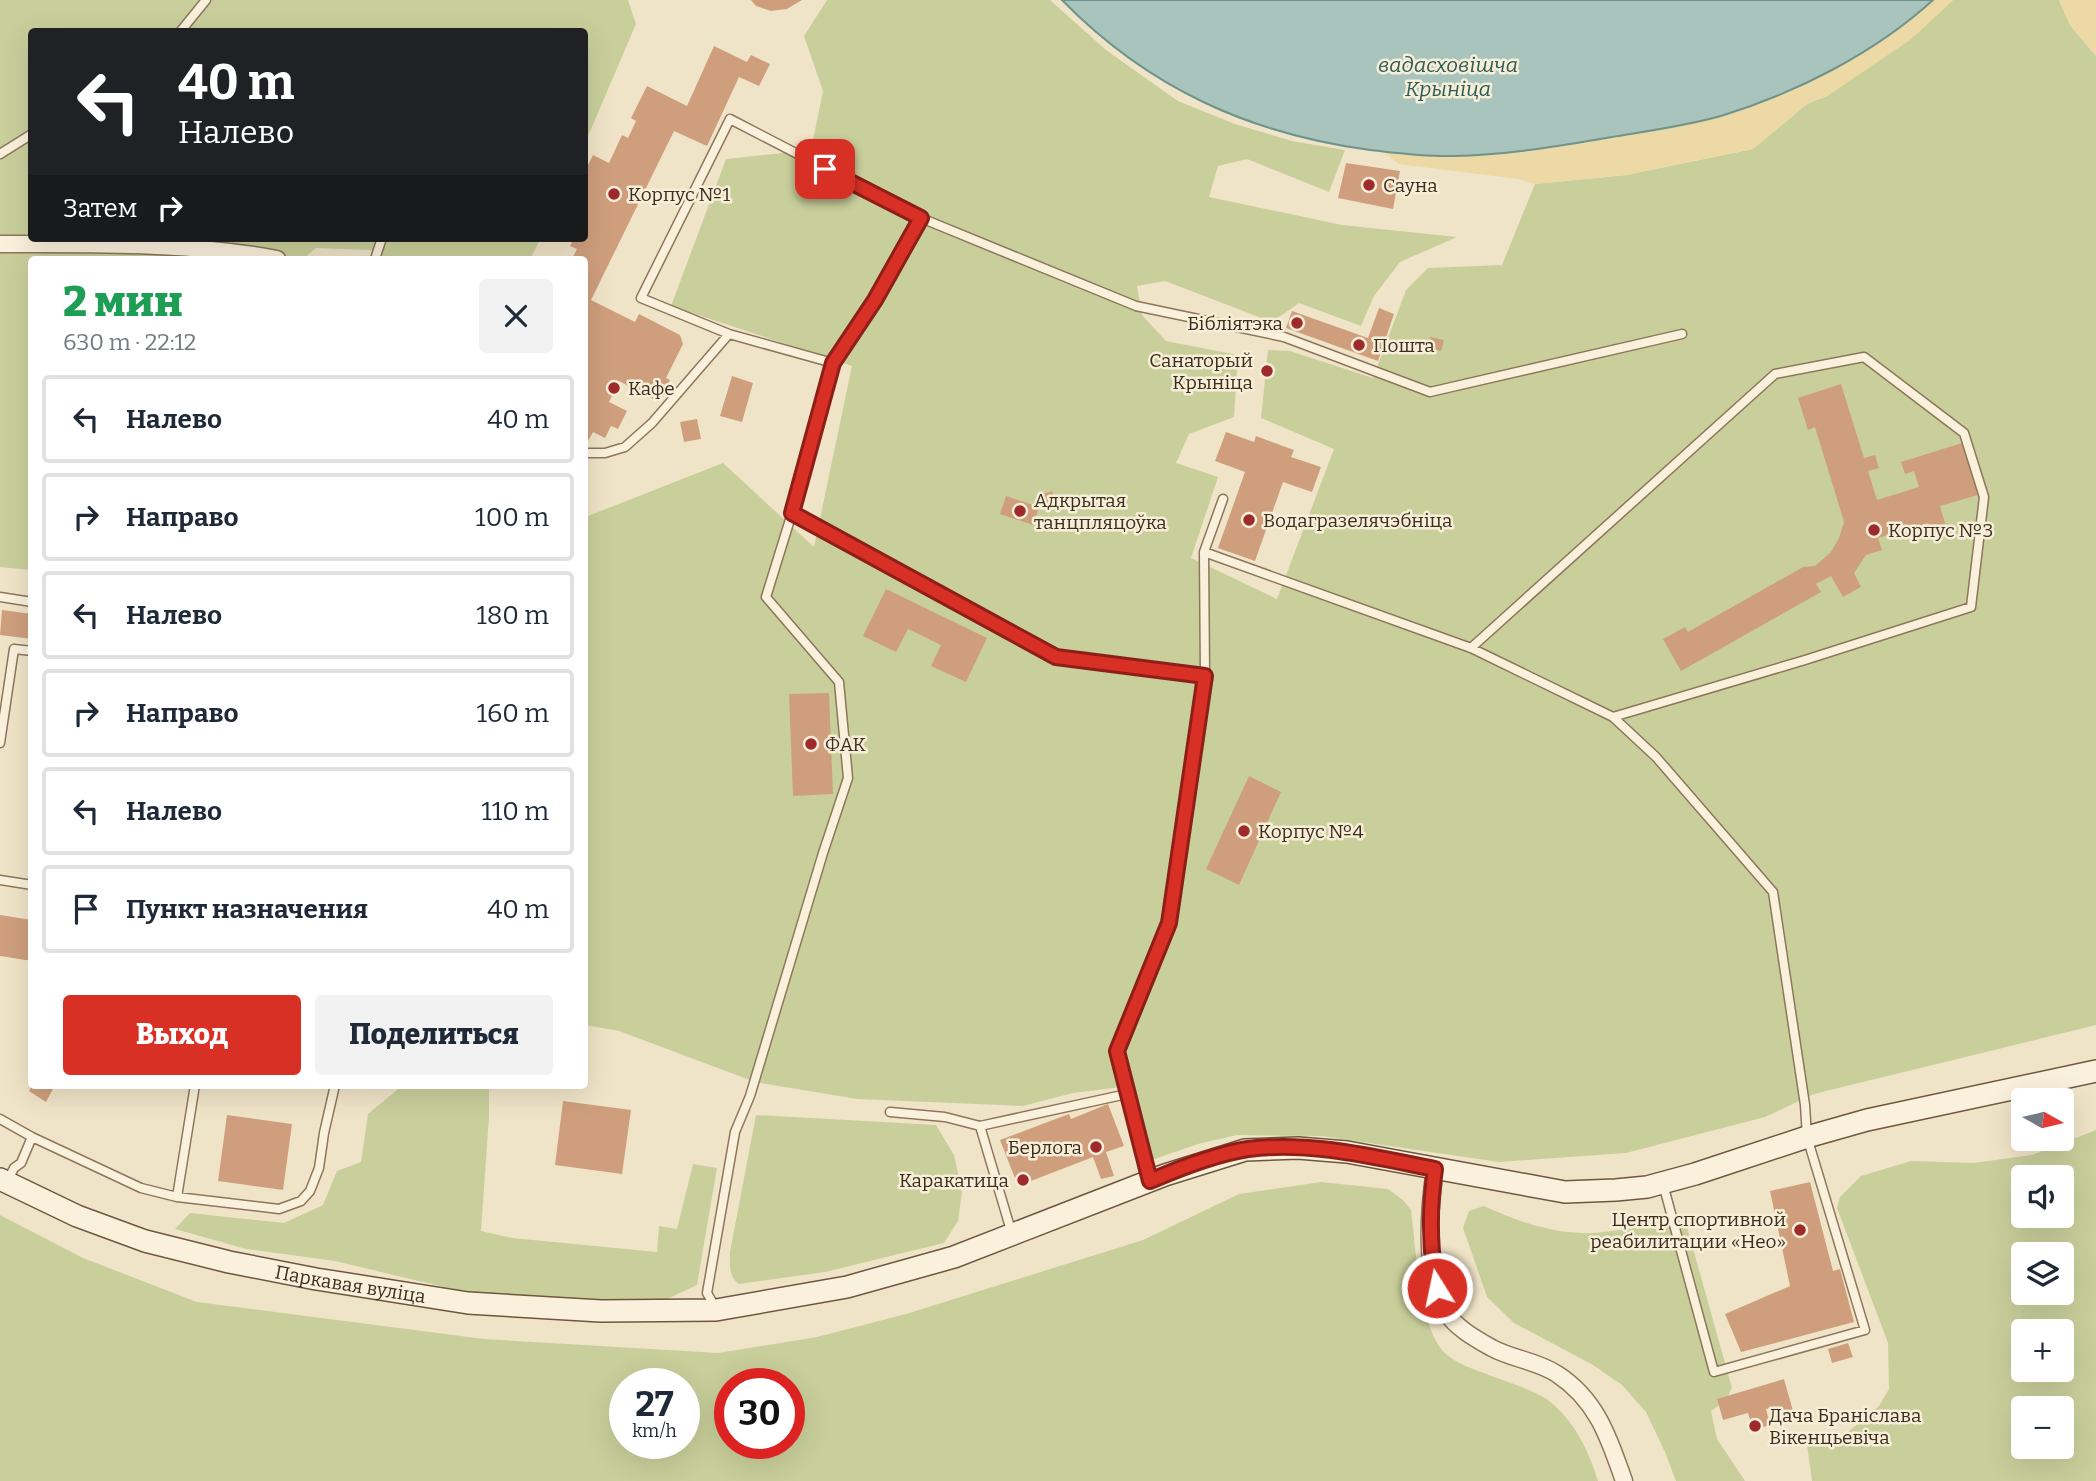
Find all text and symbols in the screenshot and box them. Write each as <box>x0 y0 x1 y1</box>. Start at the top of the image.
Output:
water label: вадасховішча Крыніца <box>1378 52 1518 102</box>
text: 40 m <box>178 53 295 112</box>
icon: left <box>63 56 154 147</box>
text: Налево <box>178 113 294 151</box>
pin <box>795 139 855 199</box>
icon: arrive <box>806 150 844 188</box>
place label: Сауна <box>1383 174 1438 197</box>
marker: Сауна <box>1361 177 1377 193</box>
place label: Корпус №1 <box>628 183 730 206</box>
marker: Корпус №1 <box>606 186 622 202</box>
icon: right <box>151 189 189 227</box>
text: Затем <box>63 193 137 224</box>
text: 2 мин <box>63 277 183 327</box>
button: close <box>479 279 553 353</box>
place label: Бібліятэка <box>1187 312 1284 335</box>
marker: Бібліятэка <box>1289 315 1305 331</box>
text: 630 m · 22:12 <box>63 328 196 356</box>
place label: Пошта <box>1373 334 1435 357</box>
marker: Пошта <box>1351 337 1367 353</box>
place label: Санаторый Крыніца <box>1149 349 1254 394</box>
marker: Санаторый Крыніца <box>1259 363 1275 379</box>
place label: Кафе <box>628 377 675 400</box>
marker: Кафе <box>606 380 622 396</box>
icon: left <box>67 400 105 438</box>
text: Налево <box>126 404 222 435</box>
text: 40 m <box>487 404 549 435</box>
place label: Адкрытая танцпляцоўка <box>1034 489 1167 534</box>
icon: right <box>67 498 105 536</box>
text: Направо <box>126 502 239 533</box>
text: 100 m <box>475 502 549 533</box>
marker: Адкрытая танцпляцоўка <box>1012 503 1028 519</box>
place label: Водагразелячэбніца <box>1263 509 1453 532</box>
marker: Водагразелячэбніца <box>1241 512 1257 528</box>
place label: Корпус №3 <box>1888 519 1993 542</box>
marker: Корпус №3 <box>1866 522 1882 538</box>
icon: left <box>67 596 105 634</box>
text: Налево <box>126 600 222 631</box>
text: 180 m <box>476 600 549 631</box>
icon: right <box>67 694 105 732</box>
text: Направо <box>126 698 239 729</box>
text: 160 m <box>477 698 549 729</box>
place label: ФАК <box>825 733 867 756</box>
marker: ФАК <box>803 736 819 752</box>
icon: left <box>67 792 105 830</box>
text: Налево <box>126 796 222 827</box>
text: 110 m <box>481 796 549 827</box>
place label: Корпус №4 <box>1258 820 1364 843</box>
marker: Корпус №4 <box>1236 823 1252 839</box>
icon: arrive <box>67 890 105 928</box>
text: Пункт назначения <box>126 894 368 925</box>
text: 40 m <box>487 894 549 925</box>
button: Выход <box>63 995 301 1075</box>
button: Поделиться <box>315 995 553 1075</box>
north arrow <box>2011 1088 2074 1152</box>
map controls <box>2011 1088 2074 1459</box>
place label: Берлога <box>1008 1136 1083 1159</box>
marker: Берлога <box>1088 1139 1104 1155</box>
button: sound <box>2011 1165 2074 1228</box>
place label: Каракатица <box>899 1169 1010 1192</box>
marker: Каракатица <box>1015 1172 1031 1188</box>
place label: Центр спортивной реабилитации «Нео» <box>1590 1208 1786 1253</box>
marker: Центр спортивной реабилитации «Нео» <box>1792 1222 1808 1238</box>
button: layers <box>2011 1242 2074 1305</box>
position arrow <box>1400 1251 1474 1325</box>
street label: Паркавая вуліца <box>273 1260 428 1308</box>
button: + <box>2011 1319 2074 1382</box>
speed limit sign: 30 <box>714 1368 805 1459</box>
text: 27 <box>635 1383 674 1425</box>
button: − <box>2011 1396 2074 1459</box>
place label: Дача Браніслава Вікенцьевіча <box>1769 1404 1922 1449</box>
marker: Дача Браніслава Вікенцьевіча <box>1747 1418 1763 1434</box>
text: km/h <box>632 1420 677 1442</box>

